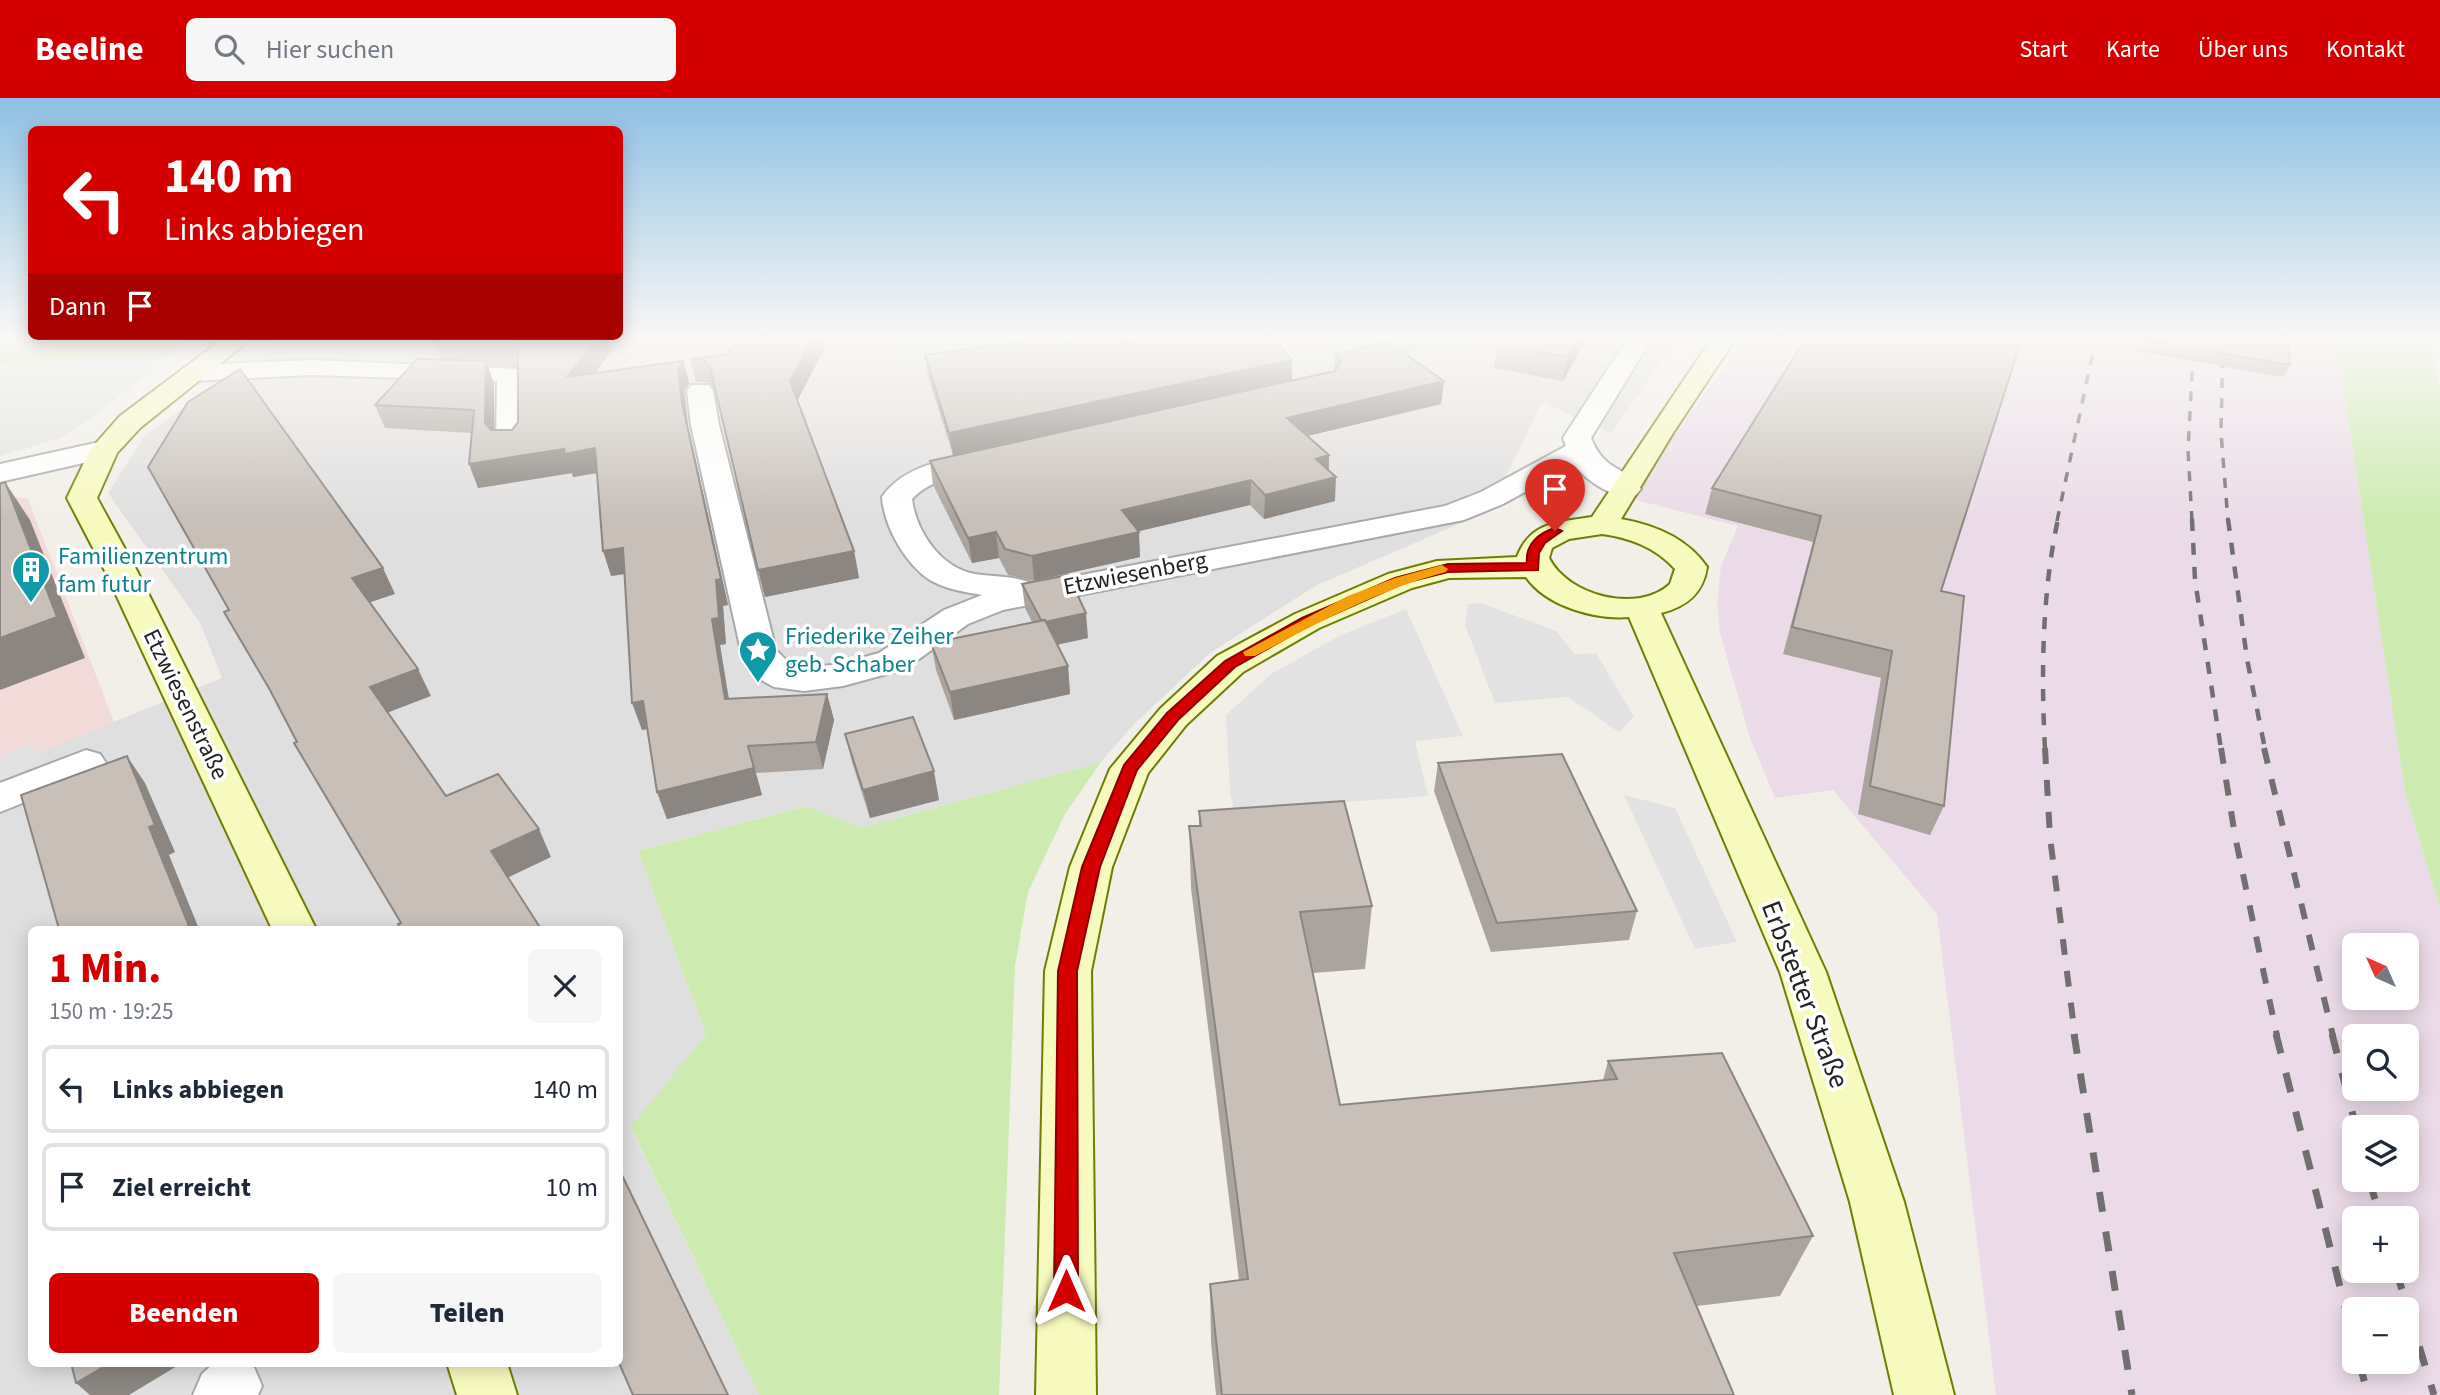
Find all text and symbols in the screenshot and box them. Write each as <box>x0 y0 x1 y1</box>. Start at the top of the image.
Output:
search box <box>186 18 676 81</box>
text: Beeline <box>35 26 144 73</box>
icon: search <box>210 30 248 68</box>
text: Hier suchen <box>266 31 394 68</box>
text: Start <box>2020 32 2068 67</box>
text: Karte <box>2106 32 2160 67</box>
text: Über uns <box>2198 32 2288 67</box>
text: Kontakt <box>2326 32 2405 67</box>
text: 140 m <box>164 142 293 212</box>
icon: left <box>49 154 140 245</box>
text: Links abbiegen <box>164 207 365 253</box>
icon: arrive <box>121 287 159 325</box>
text: Dann <box>49 288 107 325</box>
pin <box>1525 459 1585 531</box>
icon: arrive <box>1536 470 1574 508</box>
place label: Familienzentrum fam futur <box>58 539 228 602</box>
street label: Etzwiesenberg <box>1060 542 1210 605</box>
building icon: Familienzentrum fam futur <box>10 549 52 604</box>
place label: Friederike Zeiher geb. Schaber <box>785 619 954 682</box>
street label: Etzwiesenstraße <box>134 623 237 786</box>
place icon: Friederike Zeiher geb. Schaber <box>737 629 779 684</box>
street label: Erbstetter Straße <box>1751 895 1859 1094</box>
north arrow <box>2342 933 2418 1010</box>
map controls <box>2342 933 2419 1374</box>
text: 1 Min. <box>49 939 161 999</box>
button: close <box>528 949 602 1023</box>
text: 150 m · 19:25 <box>49 995 173 1028</box>
button: search <box>2342 1024 2419 1101</box>
icon: left <box>53 1070 91 1108</box>
text: Links abbiegen <box>112 1071 284 1108</box>
text: 140 m <box>532 1071 598 1108</box>
button: layers <box>2342 1115 2419 1192</box>
icon: arrive <box>53 1168 91 1206</box>
text: Ziel erreicht <box>112 1169 251 1206</box>
text: 10 m <box>545 1169 598 1206</box>
button: + <box>2342 1206 2419 1283</box>
position arrow <box>1029 1254 1103 1328</box>
button: Beenden <box>49 1273 319 1353</box>
button: Teilen <box>333 1273 602 1353</box>
button: − <box>2342 1297 2419 1374</box>

